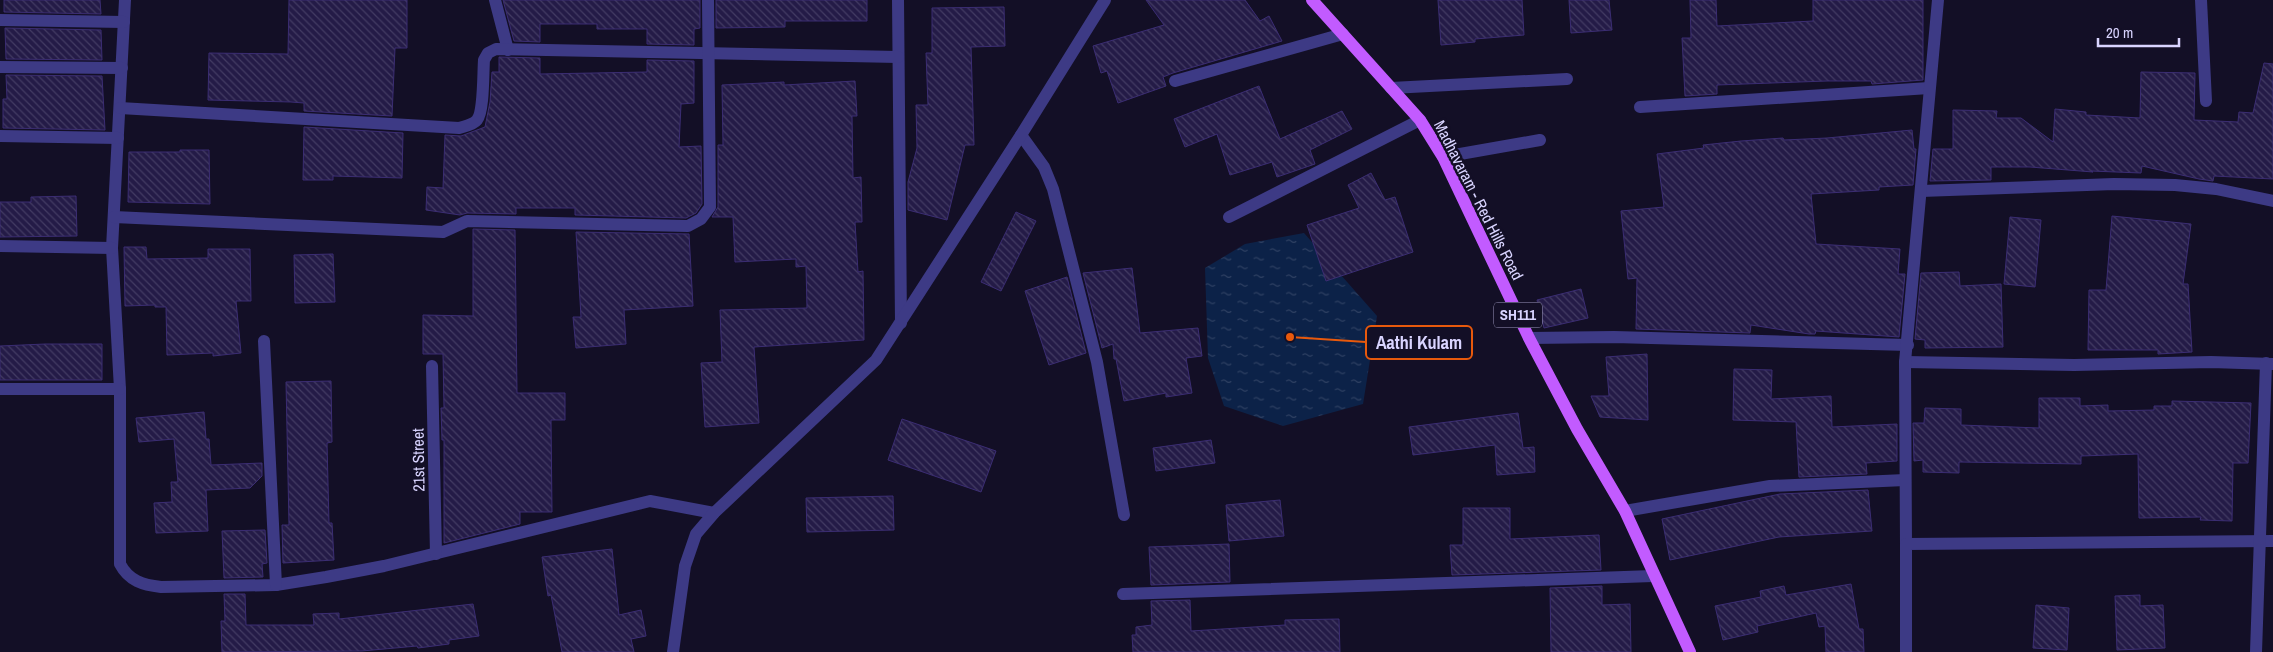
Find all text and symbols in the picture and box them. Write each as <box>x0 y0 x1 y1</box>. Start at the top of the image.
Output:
scale bar <box>2098 15 2179 47</box>
text: 20 m <box>2106 22 2133 43</box>
street label: Madhavaram - Red Hills Road <box>1429 116 1529 284</box>
road number: SH111 <box>1494 302 1542 328</box>
callout: Aathi Kulam <box>1366 326 1472 359</box>
text: Aathi Kulam <box>1376 330 1462 355</box>
street label: 21st Street <box>406 428 430 492</box>

